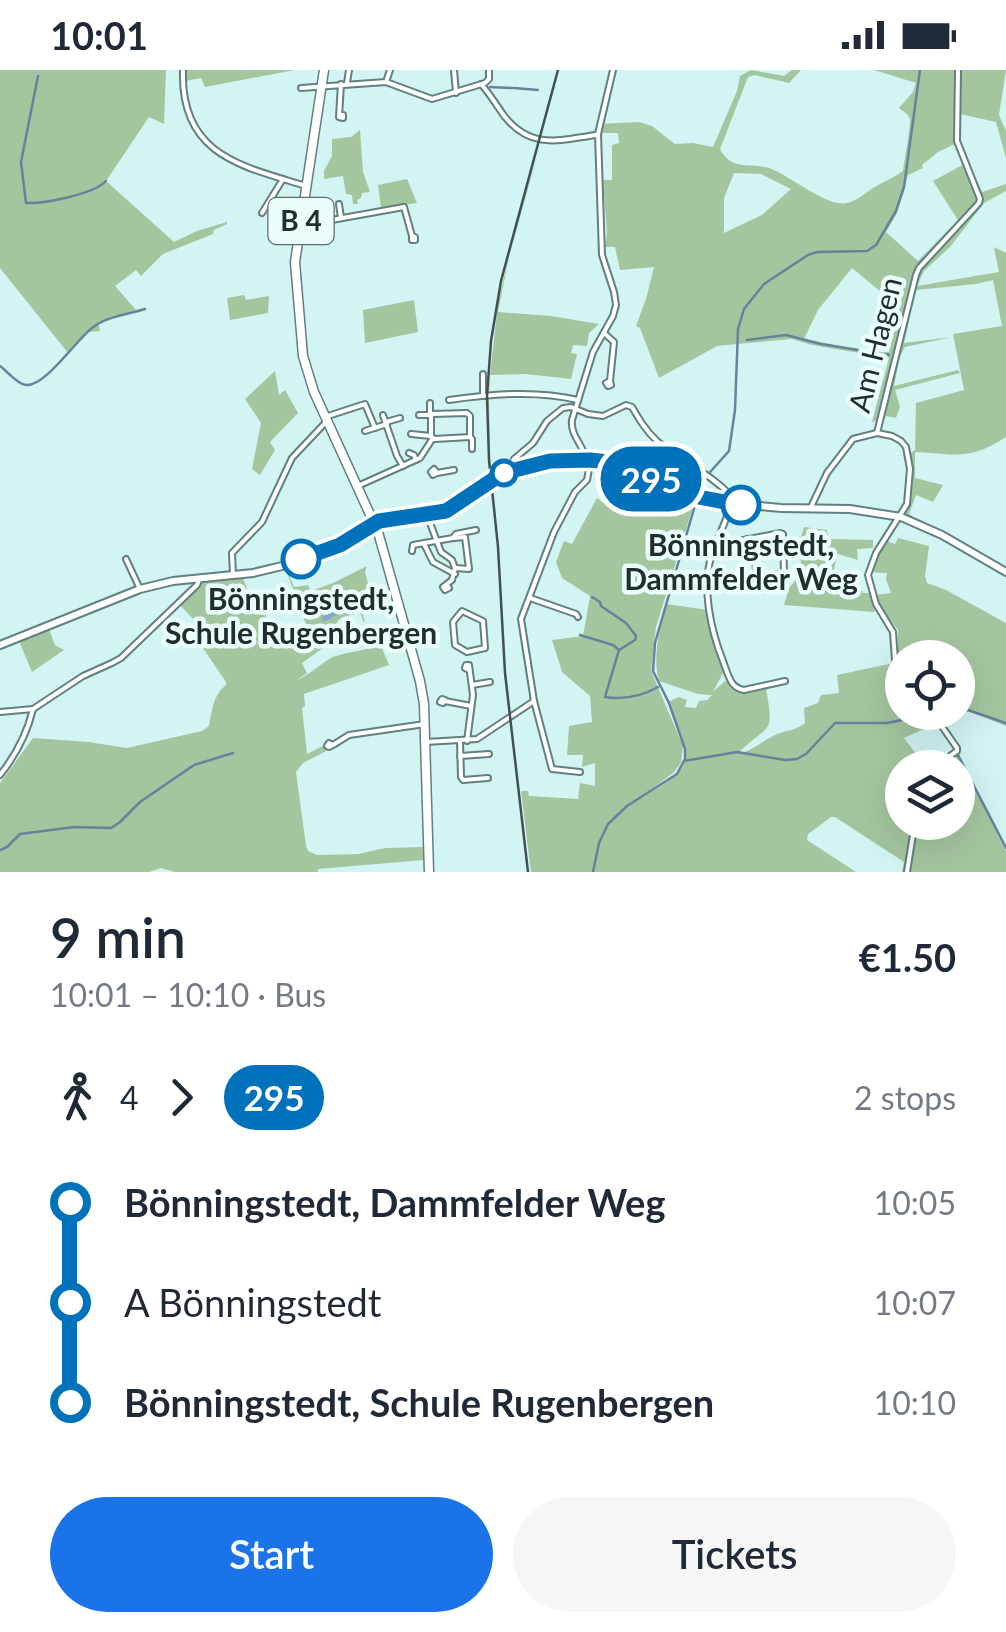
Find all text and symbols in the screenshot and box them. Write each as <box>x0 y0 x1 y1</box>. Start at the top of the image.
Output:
text: 10:01 <box>50 12 148 58</box>
road number: B 4 <box>268 198 334 244</box>
street label: Am Hagen <box>840 273 908 416</box>
line badge: 295 <box>594 446 708 512</box>
text: 295 <box>621 458 681 500</box>
unlabelled marker <box>491 460 517 486</box>
marker: Bönningstedt, Dammfelder Weg <box>722 486 760 524</box>
place label: Bönningstedt, Dammfelder Weg <box>624 526 858 596</box>
marker: Bönningstedt, Schule Rugenbergen <box>282 540 320 578</box>
place label: Bönningstedt, Schule Rugenbergen <box>165 580 437 650</box>
map controls <box>885 640 975 840</box>
button: locate <box>885 640 975 730</box>
button: layers <box>885 750 975 840</box>
text: 9 min <box>50 904 186 970</box>
text: €1.50 <box>859 934 956 980</box>
text: 10:01 – 10:10 · Bus <box>50 975 326 1014</box>
icon: walk <box>50 1070 105 1125</box>
icon: forward <box>154 1070 209 1125</box>
text: 295 <box>244 1076 304 1118</box>
text: 4 <box>120 1078 139 1117</box>
text: 2 stops <box>854 1078 956 1117</box>
text: Bönningstedt, Dammfelder Weg <box>124 1179 665 1225</box>
text: 10:05 <box>874 1183 956 1222</box>
text: A Bönningstedt <box>124 1279 381 1325</box>
text: 10:07 <box>874 1283 956 1322</box>
text: Bönningstedt, Schule Rugenbergen <box>124 1379 714 1425</box>
text: 10:10 <box>874 1383 956 1422</box>
button: Start <box>50 1497 493 1612</box>
button: Tickets <box>513 1497 956 1612</box>

